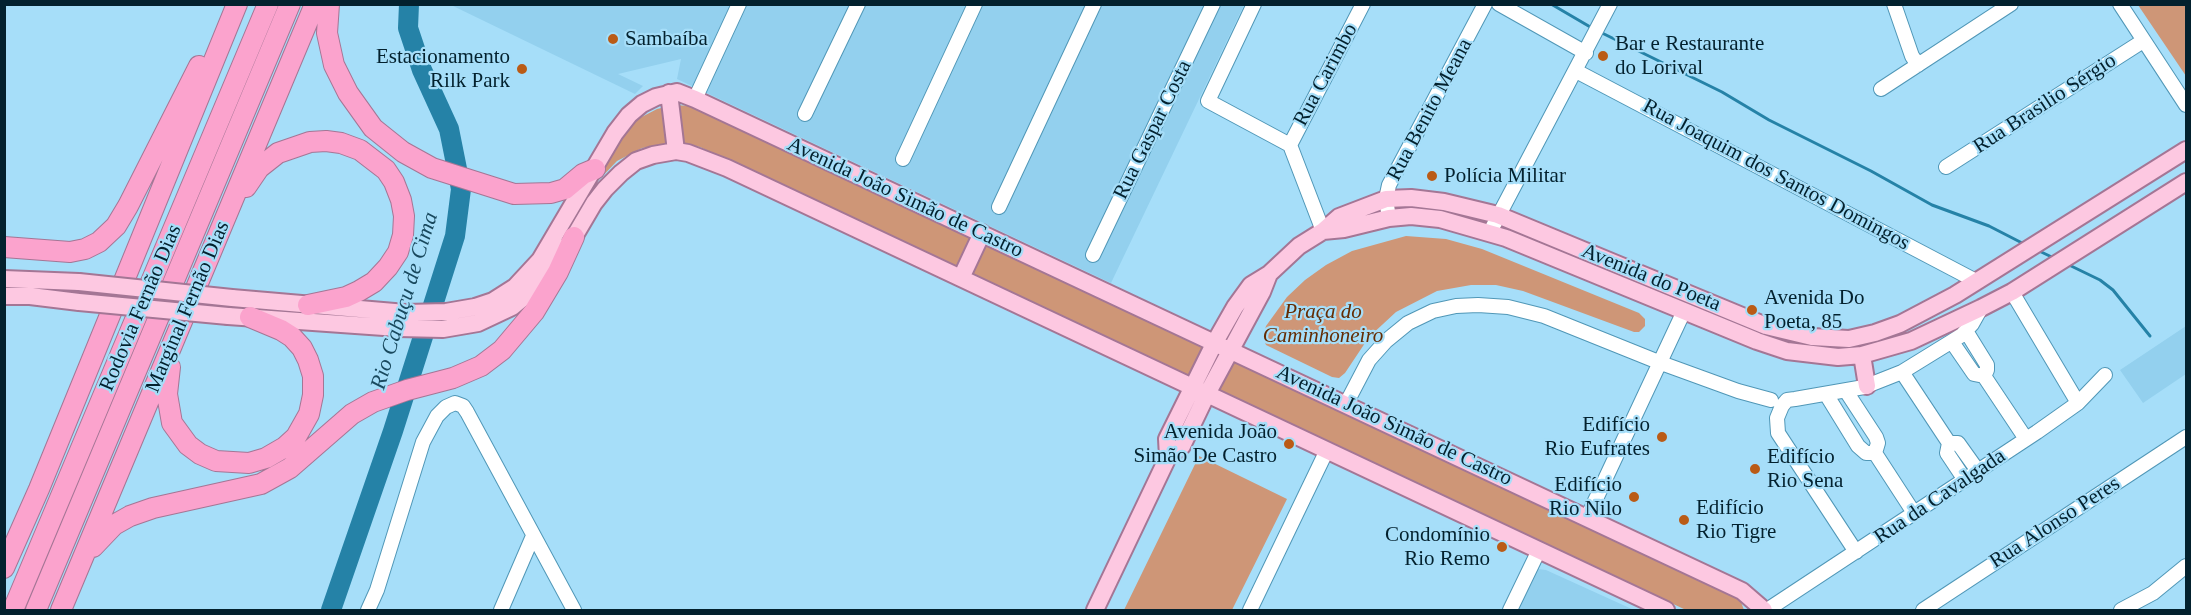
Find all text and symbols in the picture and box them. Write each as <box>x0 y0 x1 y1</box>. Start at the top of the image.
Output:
street label: Rua Carimbo <box>1288 19 1364 131</box>
place label: Sambaíba <box>625 26 708 52</box>
place label: Bar e Restaurante do Lorival <box>1615 31 1764 81</box>
marker: Sambaíba <box>606 32 620 46</box>
street label: Rua Benito Meana <box>1382 35 1478 185</box>
place label: Estacionamento Rilk Park <box>376 44 510 94</box>
street label: Rua Brasilio Sérgio <box>1969 48 2121 160</box>
marker: Bar e Restaurante do Lorival <box>1596 49 1610 63</box>
street label: Rua Gaspar Costa <box>1108 56 1198 204</box>
marker: Estacionamento Rilk Park <box>515 62 529 76</box>
street label: Rua Joaquim dos Santos Domingos <box>1638 94 1914 256</box>
street label: Avenida João Simão de Castro <box>783 132 1027 264</box>
place label: Polícia Militar <box>1444 163 1566 189</box>
marker: Polícia Militar <box>1425 169 1439 183</box>
water label: Rio Cabuçu de Cima <box>365 209 445 393</box>
street label: Marginal Fernão Dias <box>140 217 236 397</box>
street label: Rodovia Fernão Dias <box>95 221 187 395</box>
street label: Avenida do Poeta <box>1578 239 1724 317</box>
place label: Avenida Do Poeta, 85 <box>1764 285 1864 335</box>
park label: Praça do Caminhoneiro <box>1263 299 1383 349</box>
marker: Avenida Do Poeta, 85 <box>1745 303 1759 317</box>
street label: Avenida João Simão de Castro <box>1272 360 1516 492</box>
place label: Edifício Rio Eufrates <box>1544 412 1650 462</box>
place label: Avenida João Simão De Castro <box>1134 419 1277 469</box>
marker: Edifício Rio Eufrates <box>1655 430 1669 444</box>
marker: Avenida João Simão De Castro <box>1282 437 1296 451</box>
place label: Edifício Rio Sena <box>1767 444 1843 494</box>
street label: Rua da Cavalgada <box>1870 444 2010 550</box>
marker: Edifício Rio Sena <box>1748 462 1762 476</box>
street label: Rua Alonso Peres <box>1985 471 2125 575</box>
place label: Edifício Rio Nilo <box>1549 472 1622 522</box>
marker: Edifício Rio Nilo <box>1627 490 1641 504</box>
place label: Edifício Rio Tigre <box>1696 495 1776 545</box>
marker: Edifício Rio Tigre <box>1677 513 1691 527</box>
place label: Condomínio Rio Remo <box>1385 522 1490 572</box>
marker: Condomínio Rio Remo <box>1495 540 1509 554</box>

